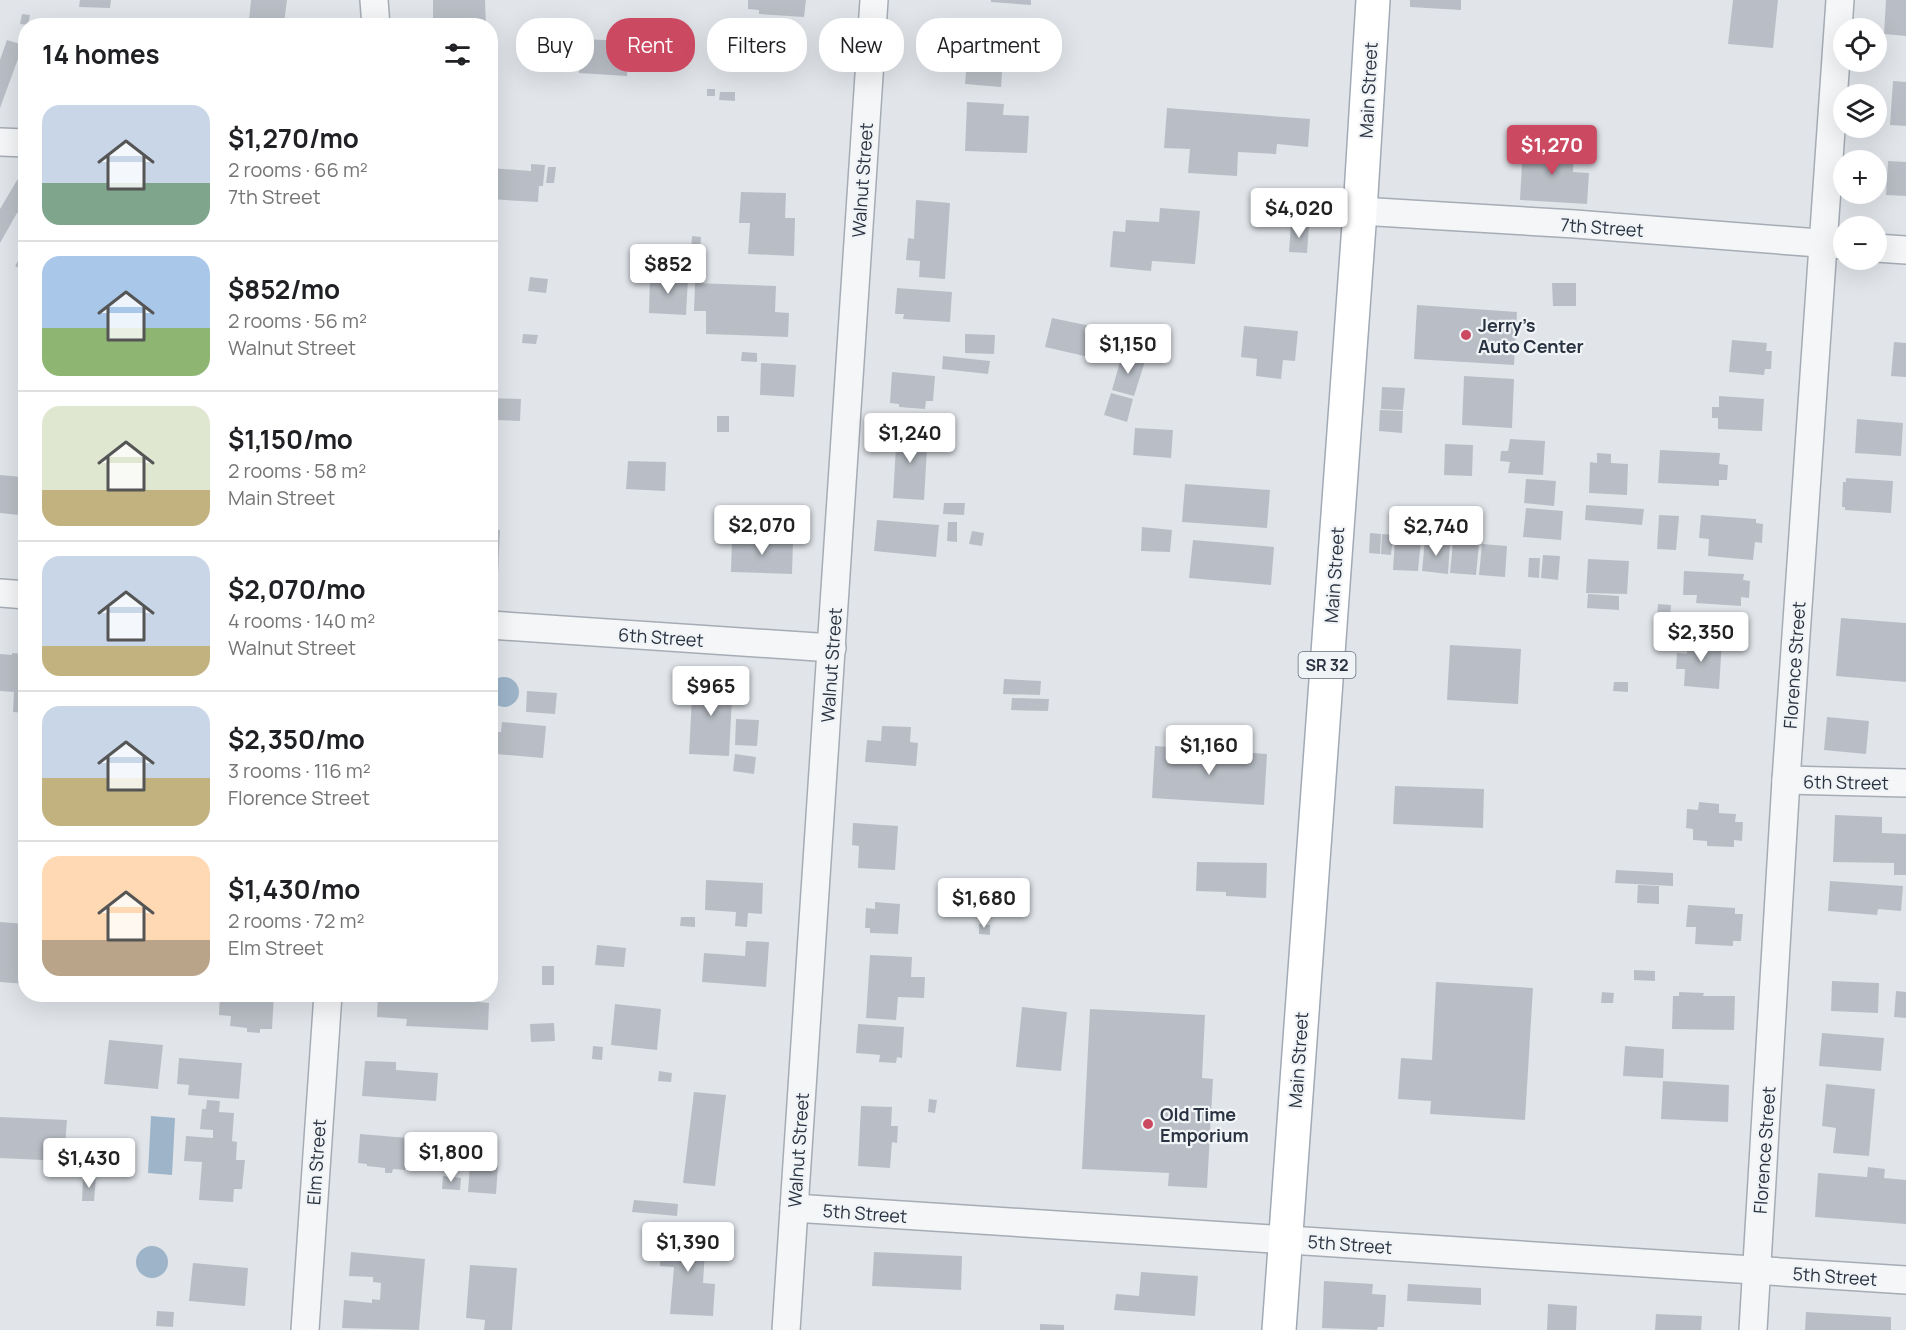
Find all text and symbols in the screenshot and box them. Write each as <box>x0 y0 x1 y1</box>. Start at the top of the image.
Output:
chip: Buy <box>516 18 594 72</box>
chip: Rent <box>606 18 695 72</box>
chip: Filters <box>707 18 807 72</box>
chip: New <box>819 18 904 72</box>
chip: Apartment <box>916 18 1062 72</box>
map controls <box>1833 18 1887 270</box>
button: locate <box>1833 18 1887 72</box>
text: 14 homes <box>42 36 160 72</box>
icon: filters <box>441 38 474 71</box>
street label: Main Street <box>1353 41 1383 139</box>
button: layers <box>1833 84 1887 138</box>
text: $1,270/mo <box>228 120 359 156</box>
street label: Walnut Street <box>846 122 878 238</box>
pin: $1,270 <box>1503 125 1601 176</box>
icon: home <box>90 129 162 201</box>
text: $1,270 <box>1521 131 1583 158</box>
button: + <box>1833 150 1887 204</box>
text: 2 rooms · 66 m² <box>228 156 368 183</box>
text: 7th Street <box>228 183 321 210</box>
pin: $4,020 <box>1250 188 1348 239</box>
text: $4,020 <box>1265 194 1333 221</box>
street label: 7th Street <box>1560 212 1644 242</box>
button: − <box>1833 216 1887 270</box>
pin: $852 <box>632 244 704 295</box>
text: $852 <box>644 250 692 277</box>
text: $852/mo <box>228 271 340 307</box>
icon: home <box>90 280 162 352</box>
text: 2 rooms · 56 m² <box>228 307 367 334</box>
place label: Jerry’s Auto Center <box>1478 313 1584 358</box>
pin: $1,150 <box>1079 324 1177 375</box>
marker: Jerry’s Auto Center <box>1459 328 1473 342</box>
text: $1,150 <box>1099 330 1157 357</box>
text: Walnut Street <box>228 334 356 361</box>
pin: $1,240 <box>861 413 959 464</box>
text: $1,240 <box>878 419 942 446</box>
text: $1,150/mo <box>228 421 353 457</box>
icon: home <box>90 430 162 502</box>
text: 2 rooms · 58 m² <box>228 457 366 484</box>
text: Main Street <box>228 484 335 511</box>
pin: $2,070 <box>713 505 811 556</box>
pin: $2,740 <box>1387 506 1485 557</box>
text: $2,070 <box>728 511 796 538</box>
text: $2,740 <box>1403 512 1469 539</box>
street label: Main Street <box>1319 526 1349 624</box>
text: $2,070/mo <box>228 571 366 607</box>
icon: home <box>90 580 162 652</box>
street label: Florence Street <box>1778 600 1810 730</box>
text: 4 rooms · 140 m² <box>228 607 375 634</box>
street label: Walnut Street <box>815 607 847 723</box>
pin: $2,350 <box>1652 612 1750 663</box>
text: $2,350 <box>1667 618 1735 645</box>
street label: 6th Street <box>617 622 705 652</box>
text: Walnut Street <box>228 634 356 661</box>
road number: SR 32 <box>1298 652 1356 678</box>
pin: $965 <box>675 666 747 717</box>
text: $965 <box>686 672 736 699</box>
text: $2,350/mo <box>228 721 365 757</box>
pin: $1,160 <box>1160 725 1258 776</box>
icon: home <box>90 730 162 802</box>
text: $1,160 <box>1180 731 1238 758</box>
text: 3 rooms · 116 m² <box>228 757 371 784</box>
street label: 6th Street <box>1803 769 1889 795</box>
text: Florence Street <box>228 784 370 811</box>
text: $1,430/mo <box>228 871 360 907</box>
pin: $1,680 <box>935 878 1033 929</box>
icon: home <box>90 880 162 952</box>
text: $1,680 <box>952 884 1016 911</box>
text: 2 rooms · 72 m² <box>228 907 364 934</box>
text: Elm Street <box>228 934 324 961</box>
street label: Main Street <box>1283 1011 1313 1109</box>
street label: Florence Street <box>1748 1085 1780 1215</box>
street label: Walnut Street <box>782 1092 814 1208</box>
place label: Old Time Emporium <box>1160 1102 1249 1147</box>
marker: Old Time Emporium <box>1141 1117 1155 1131</box>
street label: Elm Street <box>301 1118 331 1206</box>
pin: $1,800 <box>402 1132 500 1183</box>
pin: $1,430 <box>40 1138 138 1189</box>
text: $1,800 <box>418 1138 484 1165</box>
text: $1,430 <box>57 1144 121 1171</box>
street label: 5th Street <box>822 1198 908 1228</box>
pin: $1,390 <box>639 1222 737 1273</box>
text: $1,390 <box>656 1228 720 1255</box>
street label: 5th Street <box>1307 1229 1393 1259</box>
street label: 5th Street <box>1792 1261 1878 1291</box>

